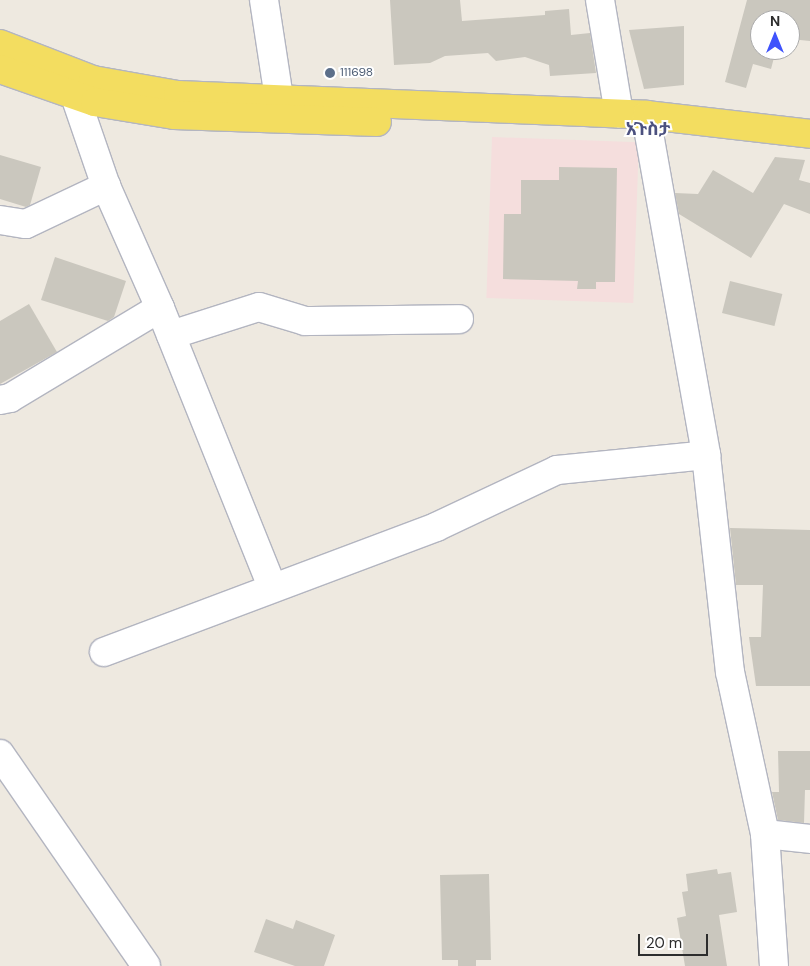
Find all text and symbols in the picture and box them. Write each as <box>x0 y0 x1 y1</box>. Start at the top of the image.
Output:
north arrow <box>750 10 800 60</box>
text: N <box>770 12 780 30</box>
place label: 111698 <box>340 66 373 80</box>
marker: 111698 <box>324 67 336 79</box>
district label: አጉስታ <box>626 118 670 140</box>
scale bar <box>640 924 710 956</box>
text: 20 m <box>646 933 682 953</box>

